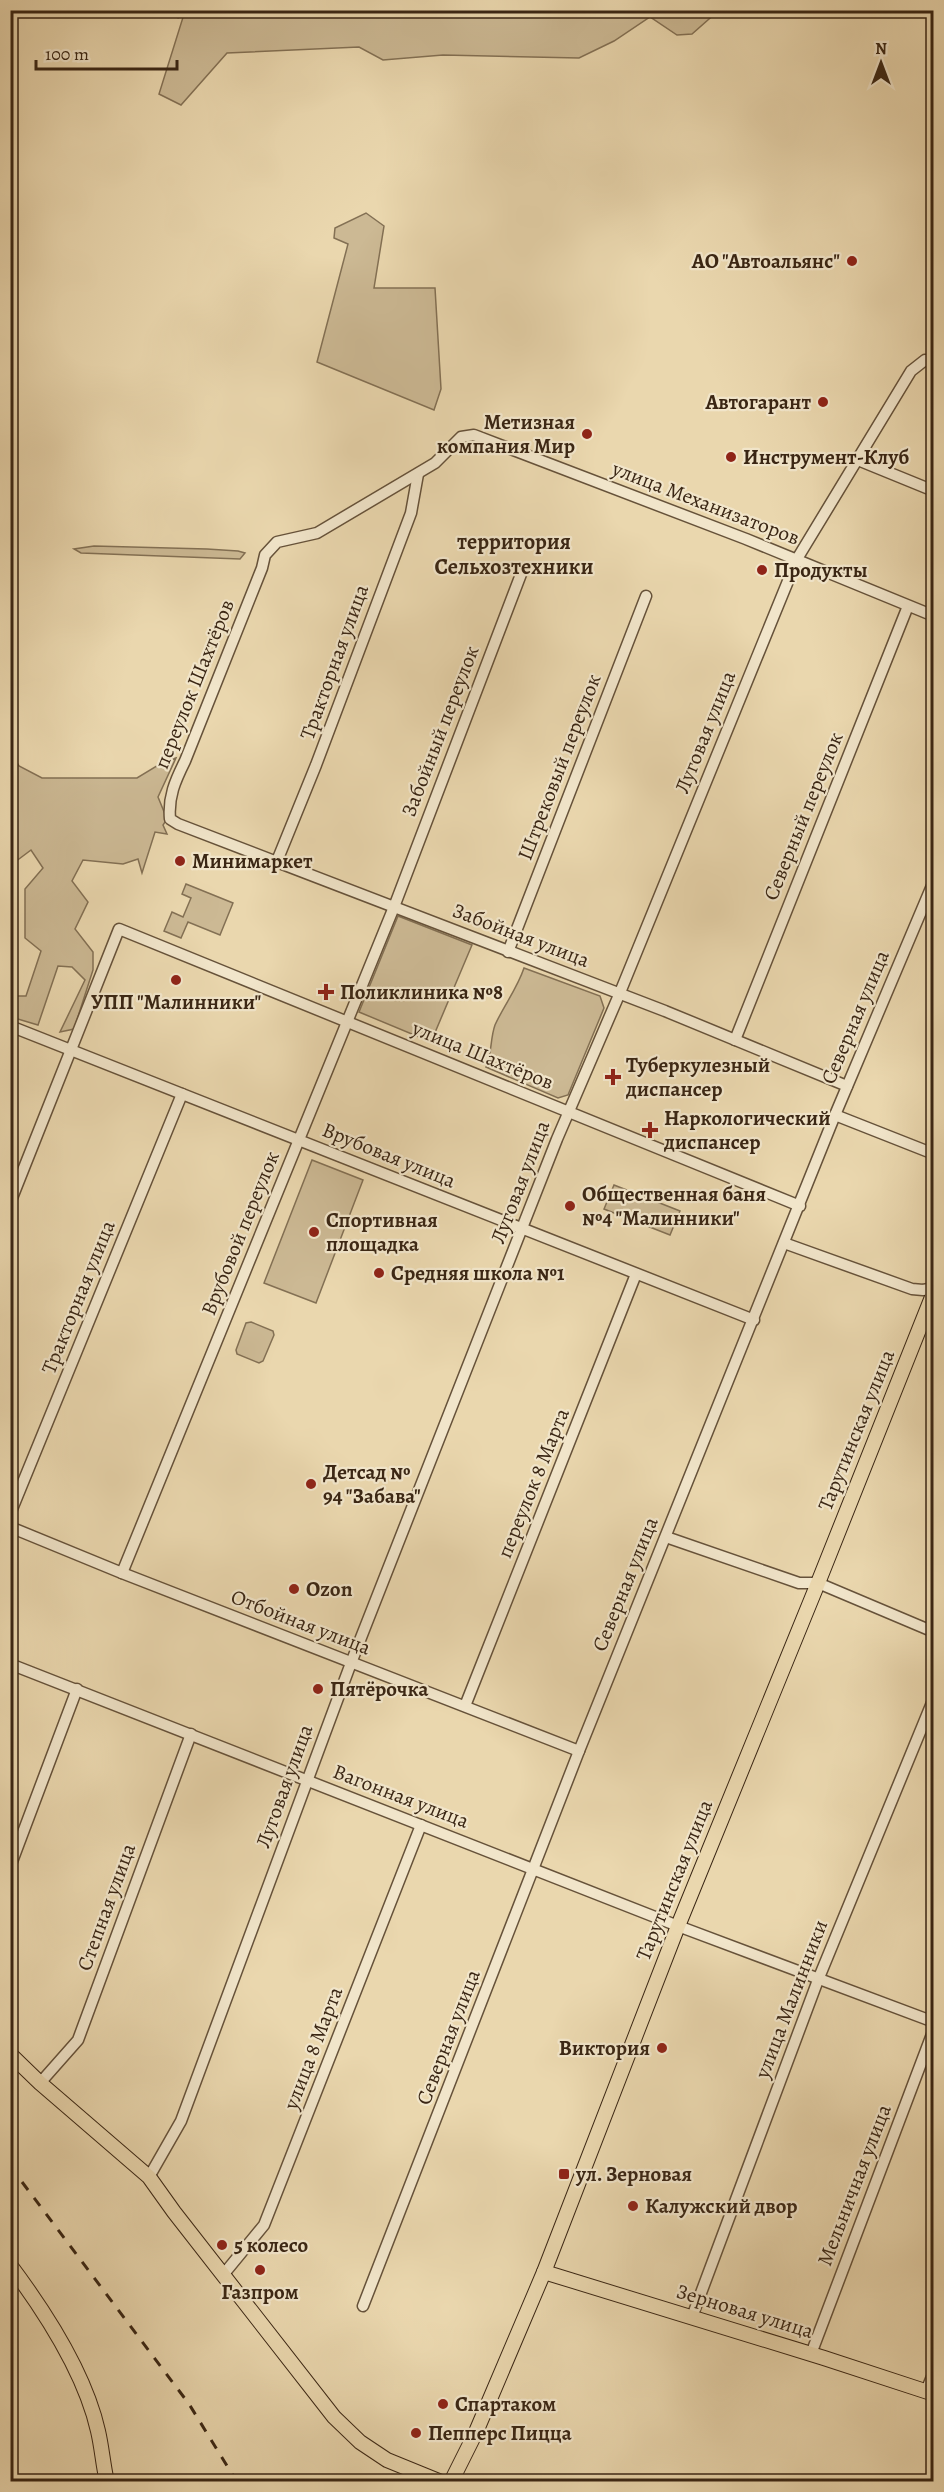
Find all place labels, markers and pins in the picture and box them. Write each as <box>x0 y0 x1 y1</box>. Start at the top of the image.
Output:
place label: АО "Автоальянс" <box>691 247 840 275</box>
marker: АО "Автоальянс" <box>845 254 859 268</box>
place label: Автогарант <box>704 388 811 416</box>
marker: Автогарант <box>816 395 830 409</box>
place label: Метизная компания Мир <box>437 408 575 460</box>
marker: Метизная компания Мир <box>580 427 594 441</box>
place label: Инструмент-Клуб <box>743 443 909 471</box>
marker: Инструмент-Клуб <box>724 450 738 464</box>
place label: Продукты <box>774 556 868 584</box>
marker: Продукты <box>755 563 769 577</box>
place label: Минимаркет <box>192 847 313 875</box>
marker: Минимаркет <box>173 854 187 868</box>
marker: УПП "Малинники" <box>169 973 183 987</box>
place label: Поликлиника №8 <box>340 978 503 1006</box>
marker: Поликлиника №8 <box>317 983 335 1001</box>
place label: УПП "Малинники" <box>91 988 261 1016</box>
place label: Туберкулезный диспансер <box>625 1051 770 1103</box>
marker: Туберкулезный диспансер <box>604 1068 622 1086</box>
place label: Наркологический диспансер <box>663 1104 831 1156</box>
marker: Наркологический диспансер <box>641 1121 659 1139</box>
place label: Общественная баня №4 "Малинники" <box>582 1180 766 1232</box>
marker: Общественная баня №4 "Малинники" <box>563 1199 577 1213</box>
place label: Спортивная площадка <box>326 1206 438 1258</box>
marker: Спортивная площадка <box>307 1225 321 1239</box>
place label: Средняя школа №1 <box>391 1259 565 1287</box>
marker: Средняя школа №1 <box>372 1266 386 1280</box>
place label: Детсад № 94 "Забава" <box>323 1458 421 1510</box>
marker: Детсад № 94 "Забава" <box>304 1477 318 1491</box>
place label: Ozon <box>306 1575 353 1603</box>
marker: Ozon <box>287 1582 301 1596</box>
place label: Пятёрочка <box>330 1675 429 1703</box>
marker: Пятёрочка <box>311 1682 325 1696</box>
place label: Виктория <box>559 2034 650 2062</box>
marker: Виктория <box>655 2041 669 2055</box>
place label: ул. Зерновая <box>575 2160 692 2188</box>
marker: ул. Зерновая <box>557 2167 571 2181</box>
place label: Калужский двор <box>645 2192 798 2220</box>
marker: Калужский двор <box>626 2199 640 2213</box>
place label: 5 колесо <box>234 2231 308 2259</box>
marker: 5 колесо <box>215 2238 229 2252</box>
marker: Газпром <box>253 2263 267 2277</box>
place label: Газпром <box>221 2278 299 2306</box>
place label: Спартаком <box>455 2390 556 2418</box>
marker: Спартаком <box>436 2397 450 2411</box>
place label: Пепперс Пицца <box>428 2419 572 2447</box>
marker: Пепперс Пицца <box>409 2426 423 2440</box>

